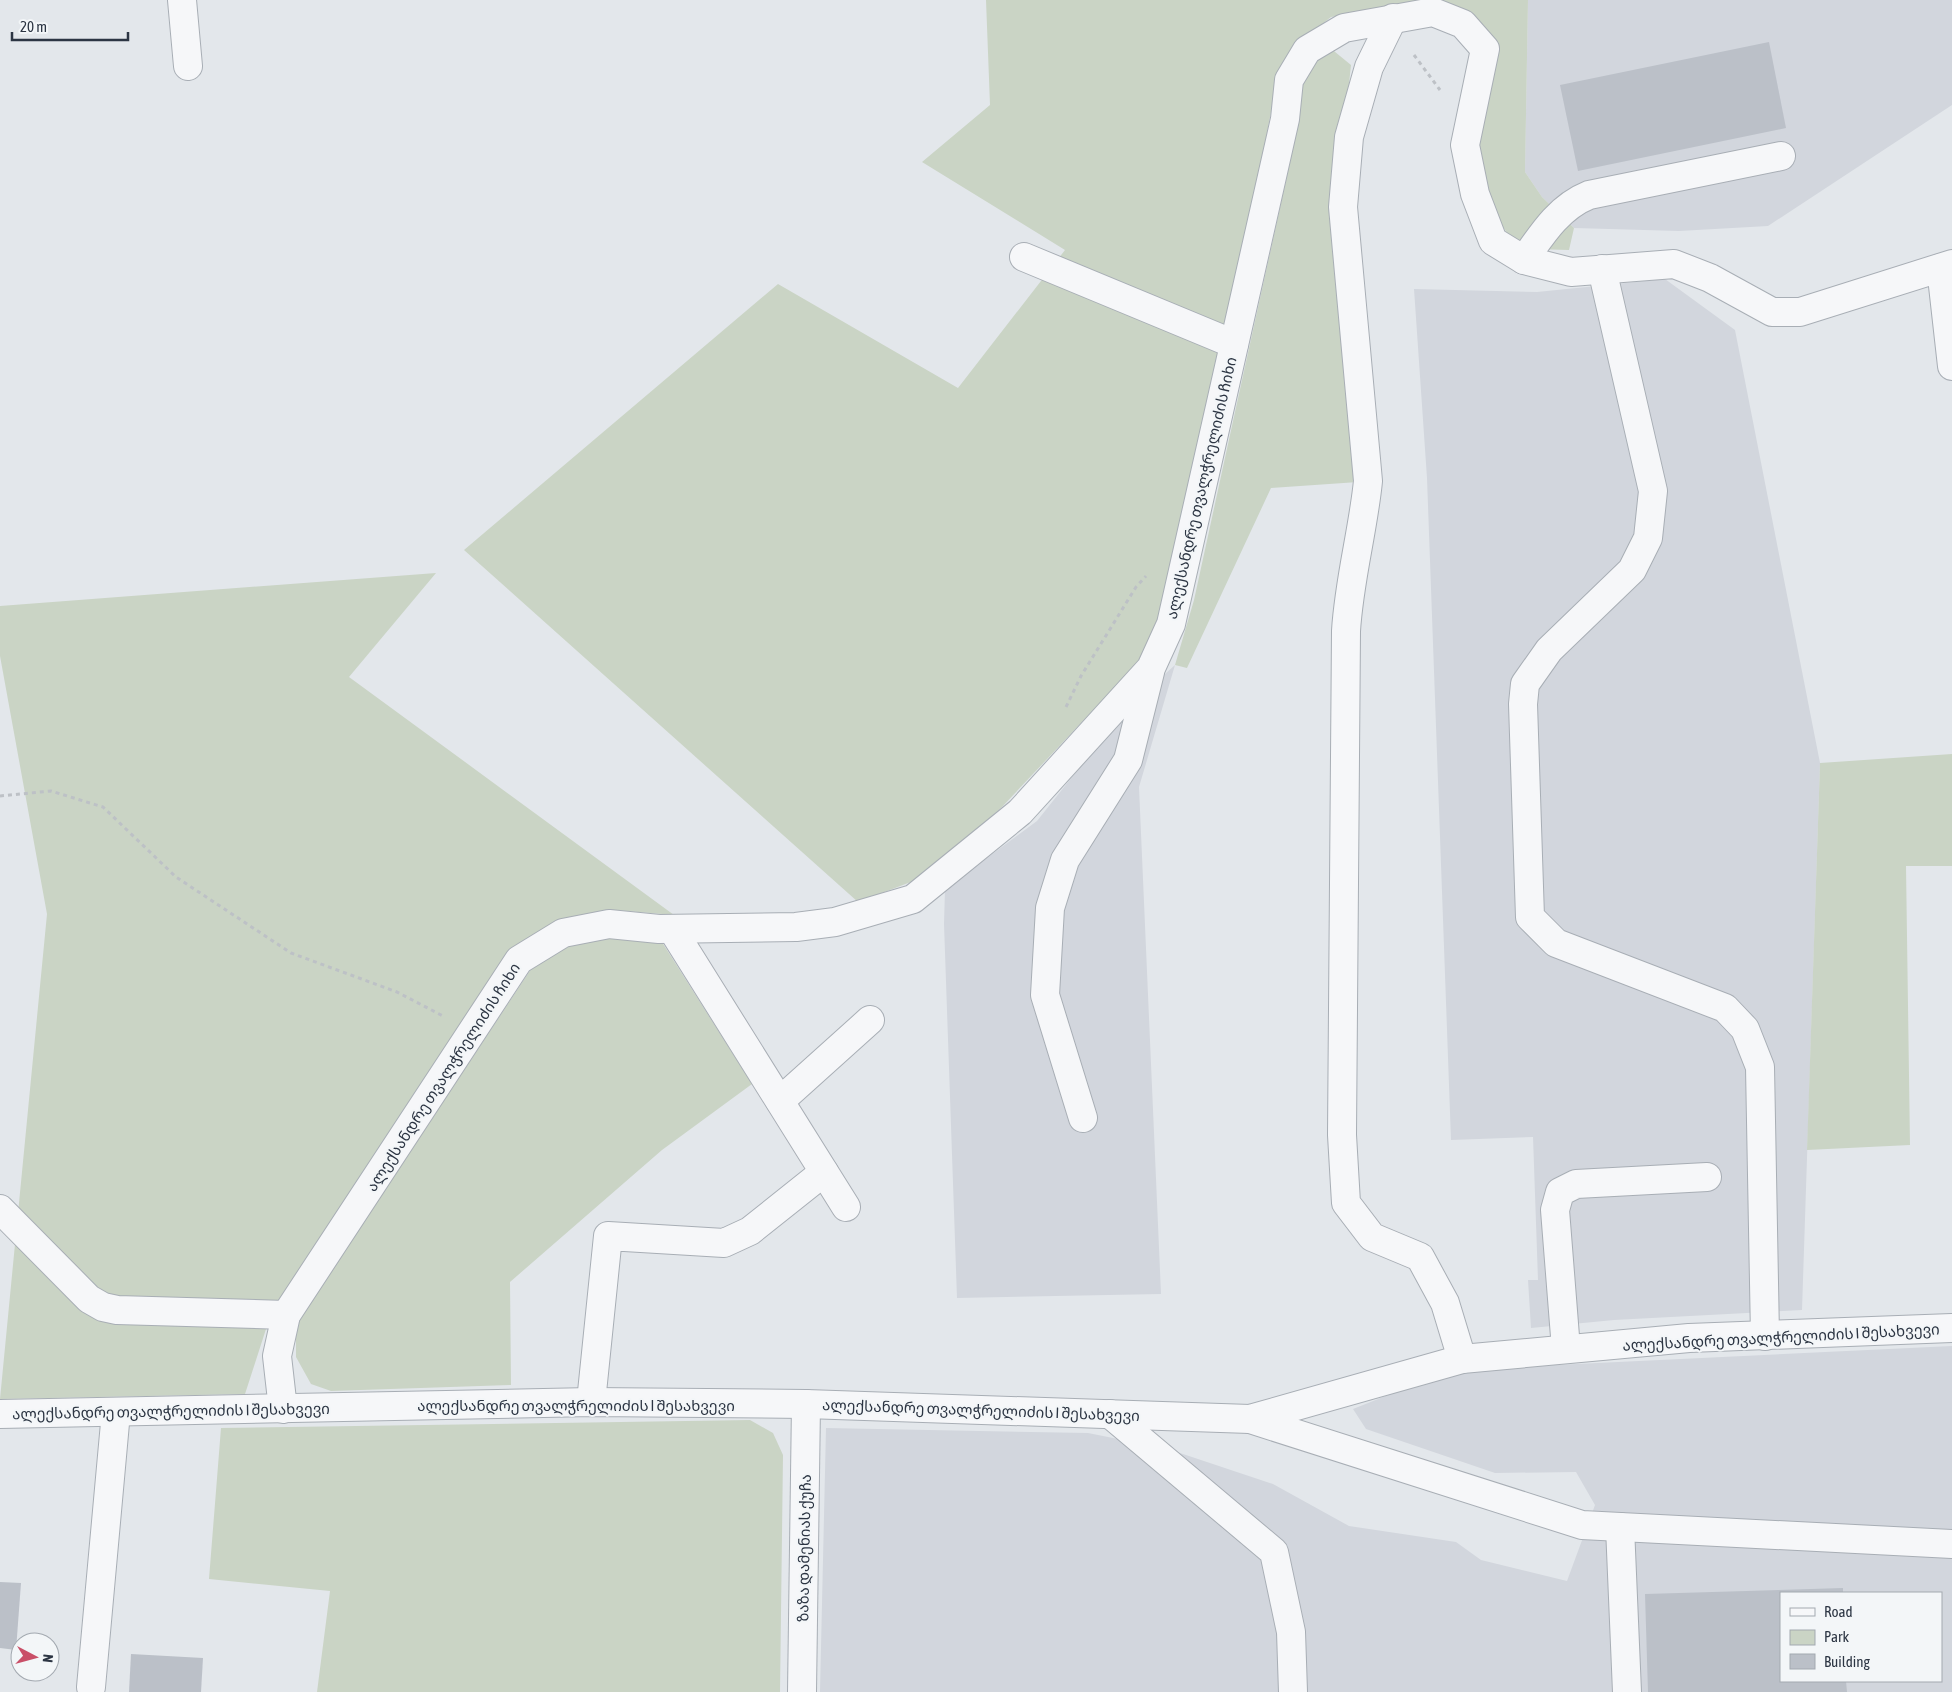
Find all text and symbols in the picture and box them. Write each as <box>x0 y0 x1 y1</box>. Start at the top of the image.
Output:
scale bar <box>12 10 129 42</box>
text: 20 m <box>20 18 47 35</box>
street label: ალექსანდრე თვალჭრელიძის ჩიხი <box>1163 355 1240 621</box>
street label: ალექსანდრე თვალჭრელიძის ჩიხი <box>363 960 524 1195</box>
street label: ალექსანდრე თვალჭრელიძის I შესახვევი <box>1622 1320 1940 1355</box>
street label: ალექსანდრე თვალჭრელიძის I შესახვევი <box>822 1396 1140 1425</box>
street label: ალექსანდრე თვალჭრელიძის I შესახვევი <box>417 1397 735 1415</box>
street label: ალექსანდრე თვალჭრელიძის I შესახვევი <box>12 1400 330 1423</box>
street label: ზაზა დამენიას ქუჩა <box>794 1474 815 1622</box>
legend <box>1780 1592 1942 1682</box>
text: Road <box>1824 1603 1853 1620</box>
text: Park <box>1824 1628 1849 1645</box>
north arrow <box>10 1632 60 1682</box>
text: N <box>40 1653 56 1663</box>
text: Building <box>1824 1653 1870 1670</box>

